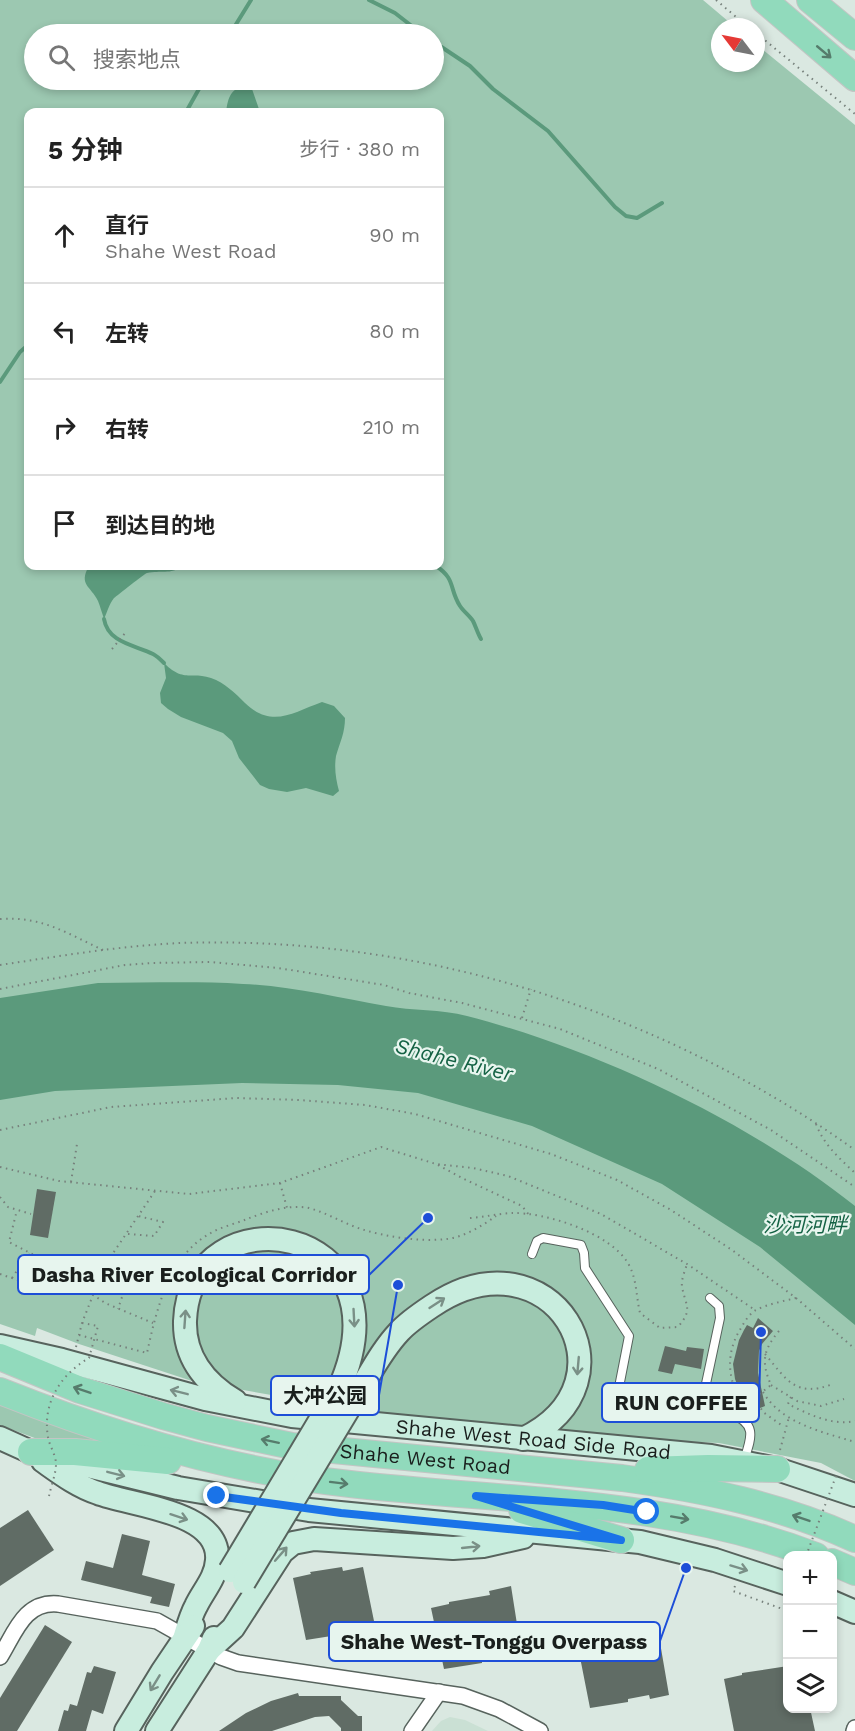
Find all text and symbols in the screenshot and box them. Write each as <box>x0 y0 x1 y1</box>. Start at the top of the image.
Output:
north arrow <box>711 18 765 72</box>
search box <box>24 24 444 90</box>
icon: search <box>45 41 78 74</box>
one-way arrow <box>816 45 831 59</box>
text: 搜索地点 <box>93 47 181 72</box>
text: 5 分钟 <box>48 135 123 165</box>
text: 步行 · 380 m <box>300 137 420 161</box>
text: 直行 <box>105 213 149 238</box>
icon: ahead <box>48 219 81 252</box>
text: 90 m <box>369 223 420 247</box>
text: Shahe West Road <box>105 239 276 263</box>
icon: left <box>48 315 81 348</box>
text: 80 m <box>369 319 420 343</box>
text: 左转 <box>105 321 149 346</box>
icon: right <box>48 411 81 444</box>
text: 210 m <box>362 415 420 439</box>
text: 右转 <box>105 417 149 442</box>
icon: arrive <box>48 507 81 540</box>
text: 到达目的地 <box>105 513 215 538</box>
water label: Shahe River <box>393 1033 516 1086</box>
water label: 沙河河畔 <box>763 1212 850 1237</box>
callout: Dasha River Ecological Corridor <box>18 1255 369 1294</box>
text: Dasha River Ecological Corridor <box>31 1262 357 1287</box>
one-way arrow <box>428 1297 445 1309</box>
one-way arrow <box>348 1308 359 1328</box>
one-way arrow <box>180 1310 191 1330</box>
one-way arrow <box>572 1356 583 1375</box>
callout: 大冲公园 <box>271 1376 379 1415</box>
text: 大冲公园 <box>283 1383 367 1408</box>
callout: RUN COFFEE <box>602 1383 759 1422</box>
one-way arrow <box>73 1384 92 1395</box>
one-way arrow <box>170 1385 189 1397</box>
text: RUN COFFEE <box>615 1390 747 1415</box>
street label: Shahe West Road Side Road <box>395 1416 673 1464</box>
one-way arrow <box>261 1435 281 1446</box>
street label: Shahe West Road <box>338 1440 512 1478</box>
one-way arrow <box>106 1468 125 1480</box>
one-way arrow <box>329 1478 348 1489</box>
route end <box>203 1482 229 1508</box>
route start <box>633 1498 659 1524</box>
one-way arrow <box>792 1511 811 1522</box>
one-way arrow <box>169 1512 188 1523</box>
one-way arrow <box>670 1513 689 1524</box>
one-way arrow <box>460 1541 480 1552</box>
one-way arrow <box>274 1547 288 1562</box>
map controls <box>783 1551 837 1713</box>
button: + <box>783 1551 837 1605</box>
one-way arrow <box>729 1563 748 1574</box>
button: − <box>783 1605 837 1659</box>
callout: Shahe West-Tonggu Overpass <box>329 1622 660 1661</box>
text: Shahe West-Tonggu Overpass <box>341 1629 647 1654</box>
button: layers <box>783 1659 837 1713</box>
one-way arrow <box>149 1674 161 1691</box>

